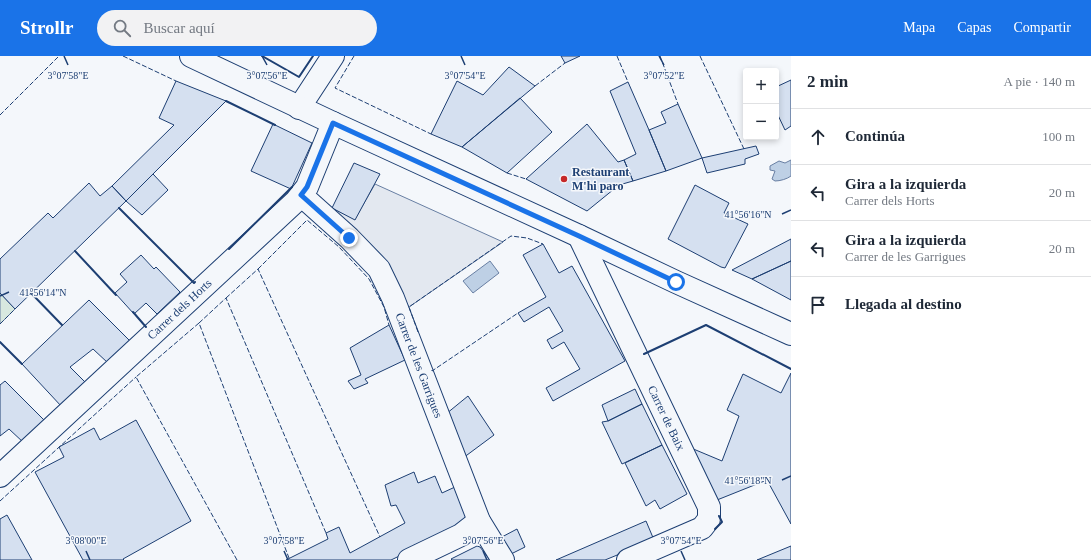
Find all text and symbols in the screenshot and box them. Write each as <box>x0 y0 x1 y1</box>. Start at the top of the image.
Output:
search box <box>97 10 377 46</box>
text: Strollr <box>20 17 73 38</box>
icon: search <box>111 17 133 39</box>
text: Buscar aquí <box>143 20 215 36</box>
text: Mapa <box>903 20 935 35</box>
text: Capas <box>957 20 991 35</box>
text: Compartir <box>1013 20 1071 35</box>
map controls <box>743 68 779 140</box>
button: + <box>743 68 779 104</box>
text: 3°07'58"E <box>48 70 89 81</box>
text: 3°07'56"E <box>247 70 288 81</box>
text: 3°07'54"E <box>445 70 486 81</box>
text: 3°07'52"E <box>644 70 685 81</box>
text: 2 min <box>807 72 848 91</box>
text: A pie · 140 m <box>1004 74 1075 89</box>
button: − <box>743 104 779 140</box>
icon: ahead <box>807 126 829 148</box>
text: Continúa <box>845 128 905 144</box>
text: 100 m <box>1042 129 1075 144</box>
place label: Restaurant M'hi paro <box>572 165 629 193</box>
marker: Restaurant M'hi paro <box>559 174 569 184</box>
text: Gira a la izquierda <box>845 176 966 192</box>
icon: left <box>807 182 829 204</box>
text: 20 m <box>1049 185 1075 200</box>
text: Carrer dels Horts <box>845 193 935 208</box>
text: 41°56'16"N <box>724 209 772 220</box>
route end <box>340 229 358 247</box>
text: Gira a la izquierda <box>845 232 966 248</box>
icon: left <box>807 238 829 260</box>
text: 20 m <box>1049 241 1075 256</box>
text: Carrer de les Garrigues <box>845 249 966 264</box>
route start <box>667 273 685 291</box>
street label: Carrer dels Horts <box>144 276 215 343</box>
text: 41°56'14"N <box>19 287 67 298</box>
icon: arrive <box>807 294 829 316</box>
text: Llegada al destino <box>845 296 962 312</box>
street label: Carrer de les Garrigues <box>392 311 446 420</box>
street label: Carrer de Baix <box>645 383 688 453</box>
text: 41°56'18"N <box>724 475 772 486</box>
text: 3°08'00"E <box>66 535 107 546</box>
text: 3°07'58"E <box>264 535 305 546</box>
text: 3°07'56"E <box>463 535 504 546</box>
text: 3°07'54"E <box>661 535 702 546</box>

